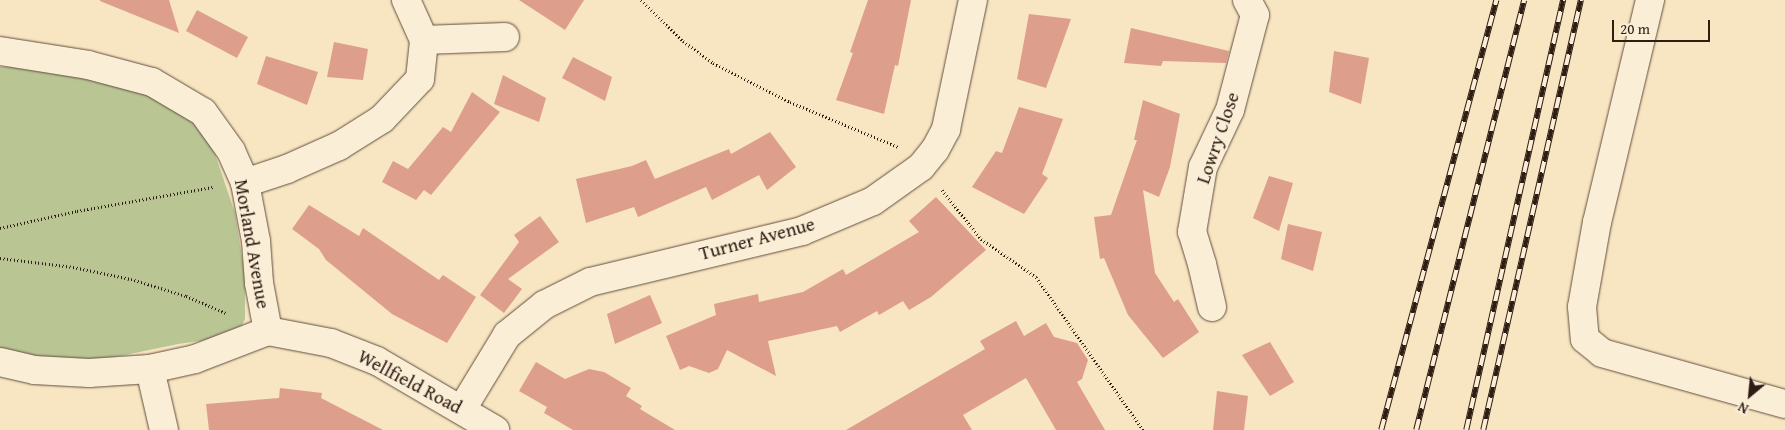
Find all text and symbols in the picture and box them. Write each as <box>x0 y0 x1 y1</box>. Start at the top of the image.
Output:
scale bar <box>1615 10 1712 42</box>
text: 20 m <box>1620 18 1650 39</box>
street label: Lowry Close <box>1192 89 1244 187</box>
street label: Morland Avenue <box>229 178 275 310</box>
street label: Turner Avenue <box>697 213 817 265</box>
street label: Wellfield Road <box>354 345 466 419</box>
north arrow <box>1725 370 1775 420</box>
text: N <box>1734 397 1752 419</box>

